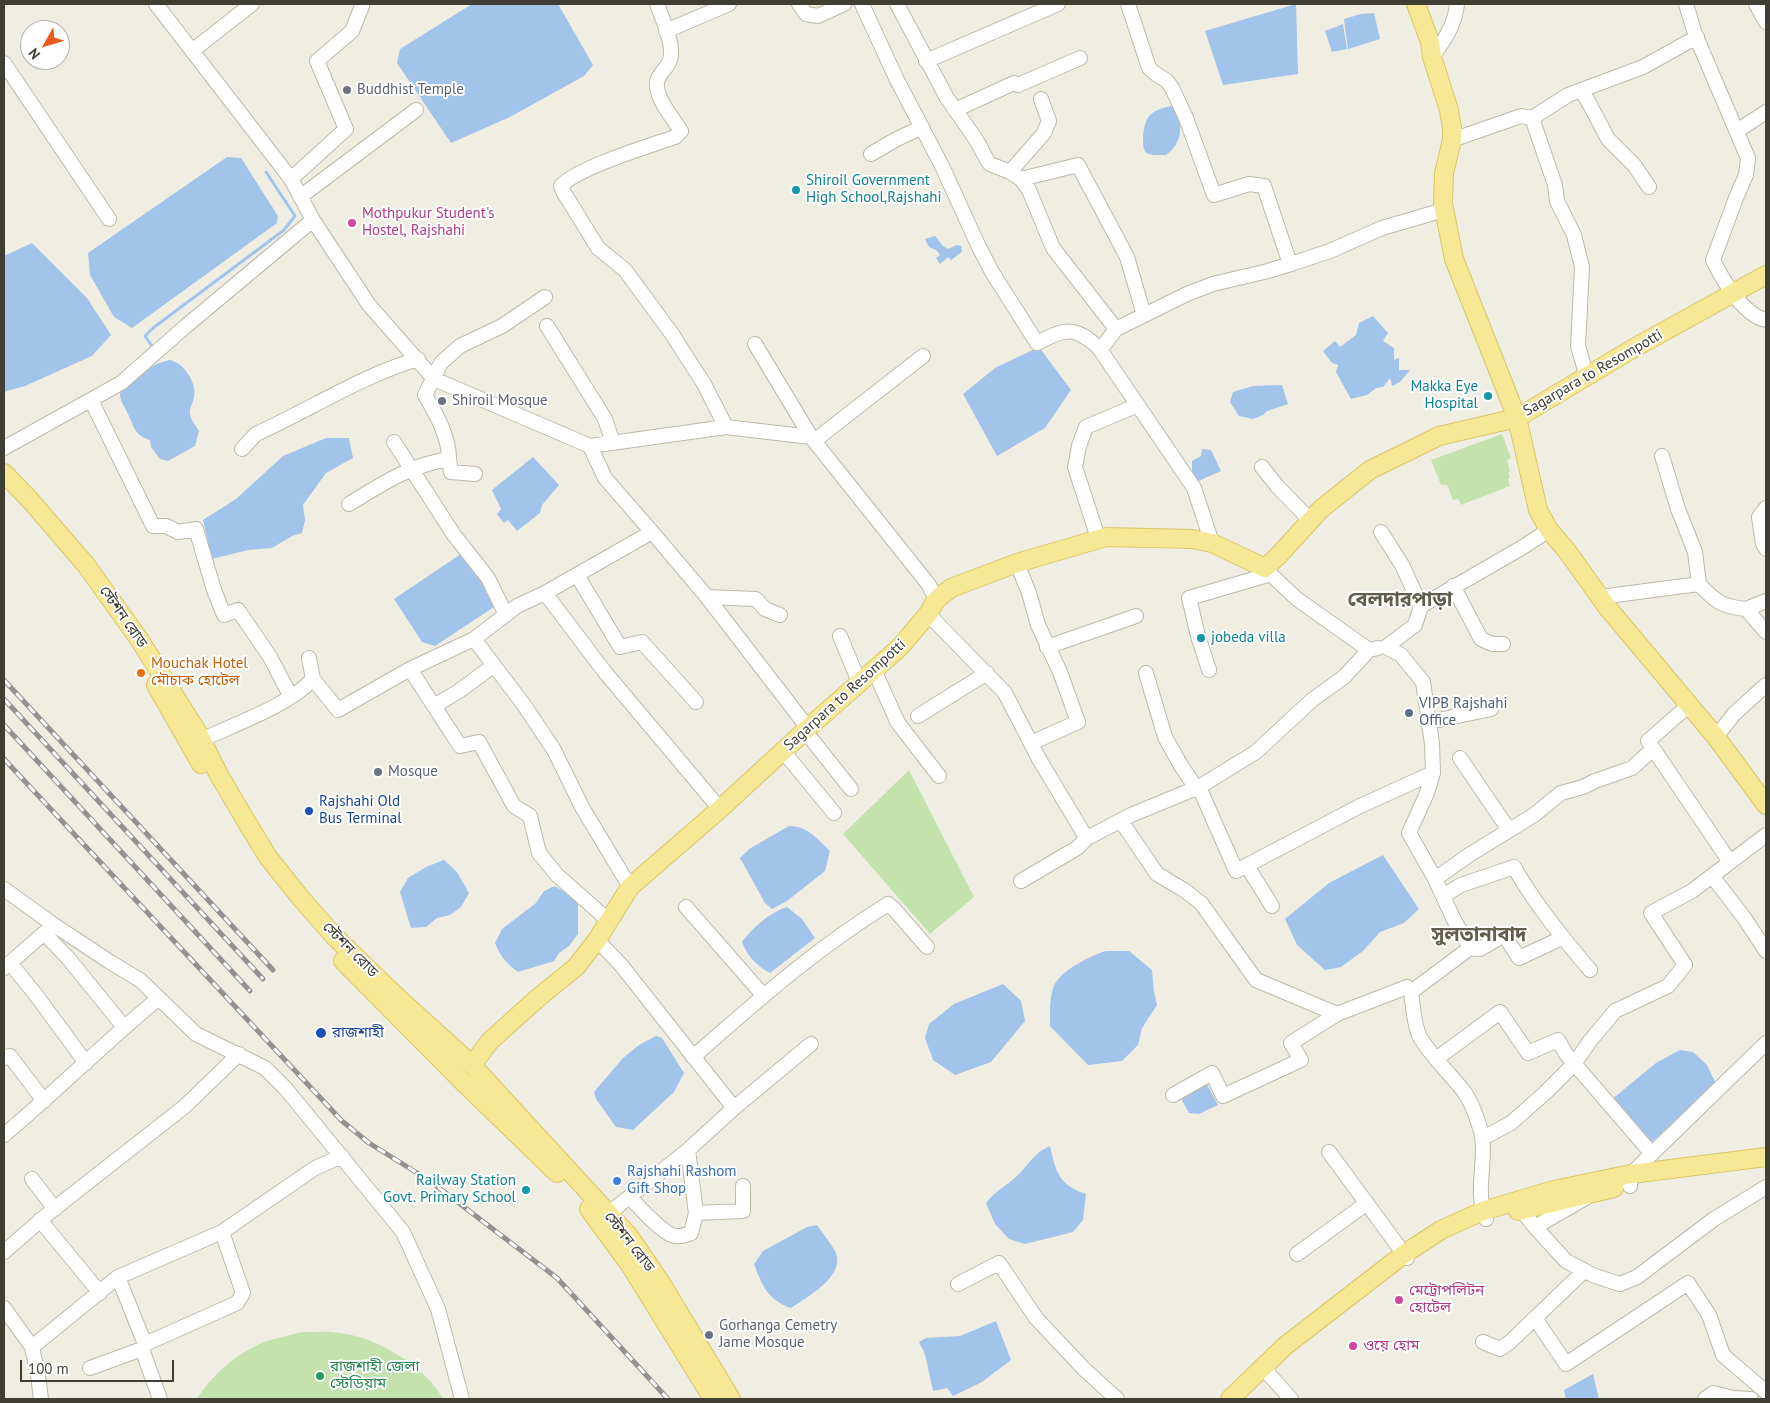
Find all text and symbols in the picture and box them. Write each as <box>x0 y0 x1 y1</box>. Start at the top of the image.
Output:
north arrow <box>20 20 70 70</box>
text: N <box>24 45 44 63</box>
place label: Buddhist Temple <box>357 81 464 99</box>
marker: Buddhist Temple <box>341 84 353 96</box>
place label: Shiroil Government High School,Rajshahi <box>806 172 942 207</box>
marker: Shiroil Government High School,Rajshahi <box>790 184 802 196</box>
place label: Mothpukur Student's Hostel, Rajshahi <box>362 205 495 240</box>
marker: Mothpukur Student's Hostel, Rajshahi <box>346 217 358 229</box>
street label: Sagarpara to Resompotti <box>1520 326 1666 420</box>
place label: Makka Eye Hospital <box>1410 378 1478 413</box>
marker: Makka Eye Hospital <box>1482 390 1494 402</box>
place label: Shiroil Mosque <box>452 392 548 410</box>
marker: Shiroil Mosque <box>436 395 448 407</box>
street label: স্টেশন রোড <box>95 583 151 651</box>
district label: বেলদারপাড়া <box>1348 588 1452 612</box>
place label: jobeda villa <box>1211 629 1286 647</box>
marker: jobeda villa <box>1195 632 1207 644</box>
street label: Sagarpara to Resompotti <box>780 636 910 754</box>
place label: Mouchak Hotel মৌচাক হোটেল <box>151 655 248 690</box>
marker: Mouchak Hotel মৌচাক হোটেল <box>135 667 147 679</box>
place label: VIPB Rajshahi Office <box>1419 695 1507 730</box>
marker: VIPB Rajshahi Office <box>1403 707 1415 719</box>
place label: Mosque <box>388 763 438 781</box>
marker: Mosque <box>372 766 384 778</box>
place label: Rajshahi Old Bus Terminal <box>319 793 402 828</box>
marker: Rajshahi Old Bus Terminal <box>303 805 315 817</box>
street label: স্টেশন রোড <box>318 918 382 982</box>
district label: সুলতানাবাদ <box>1432 923 1526 947</box>
place label: রাজশাহী <box>332 1024 384 1042</box>
marker: রাজশাহী <box>314 1026 328 1040</box>
place label: Rajshahi Rashom Gift Shop <box>627 1163 736 1198</box>
place label: Railway Station Govt. Primary School <box>383 1172 516 1207</box>
marker: Rajshahi Rashom Gift Shop <box>611 1175 623 1187</box>
marker: Railway Station Govt. Primary School <box>520 1184 532 1196</box>
street label: স্টেশন রোড <box>600 1208 658 1276</box>
place label: মেট্রোপলিটন হোটেল <box>1409 1282 1484 1317</box>
marker: মেট্রোপলিটন হোটেল <box>1393 1294 1405 1306</box>
place label: Gorhanga Cemetry Jame Mosque <box>719 1317 837 1352</box>
marker: Gorhanga Cemetry Jame Mosque <box>703 1329 715 1341</box>
place label: ওয়ে হোম <box>1363 1337 1419 1355</box>
marker: ওয়ে হোম <box>1347 1340 1359 1352</box>
scale bar <box>22 1350 176 1382</box>
place label: রাজশাহী জেলা স্টেডিয়াম <box>330 1358 419 1393</box>
text: 100 m <box>28 1359 69 1378</box>
marker: রাজশাহী জেলা স্টেডিয়াম <box>314 1370 326 1382</box>

